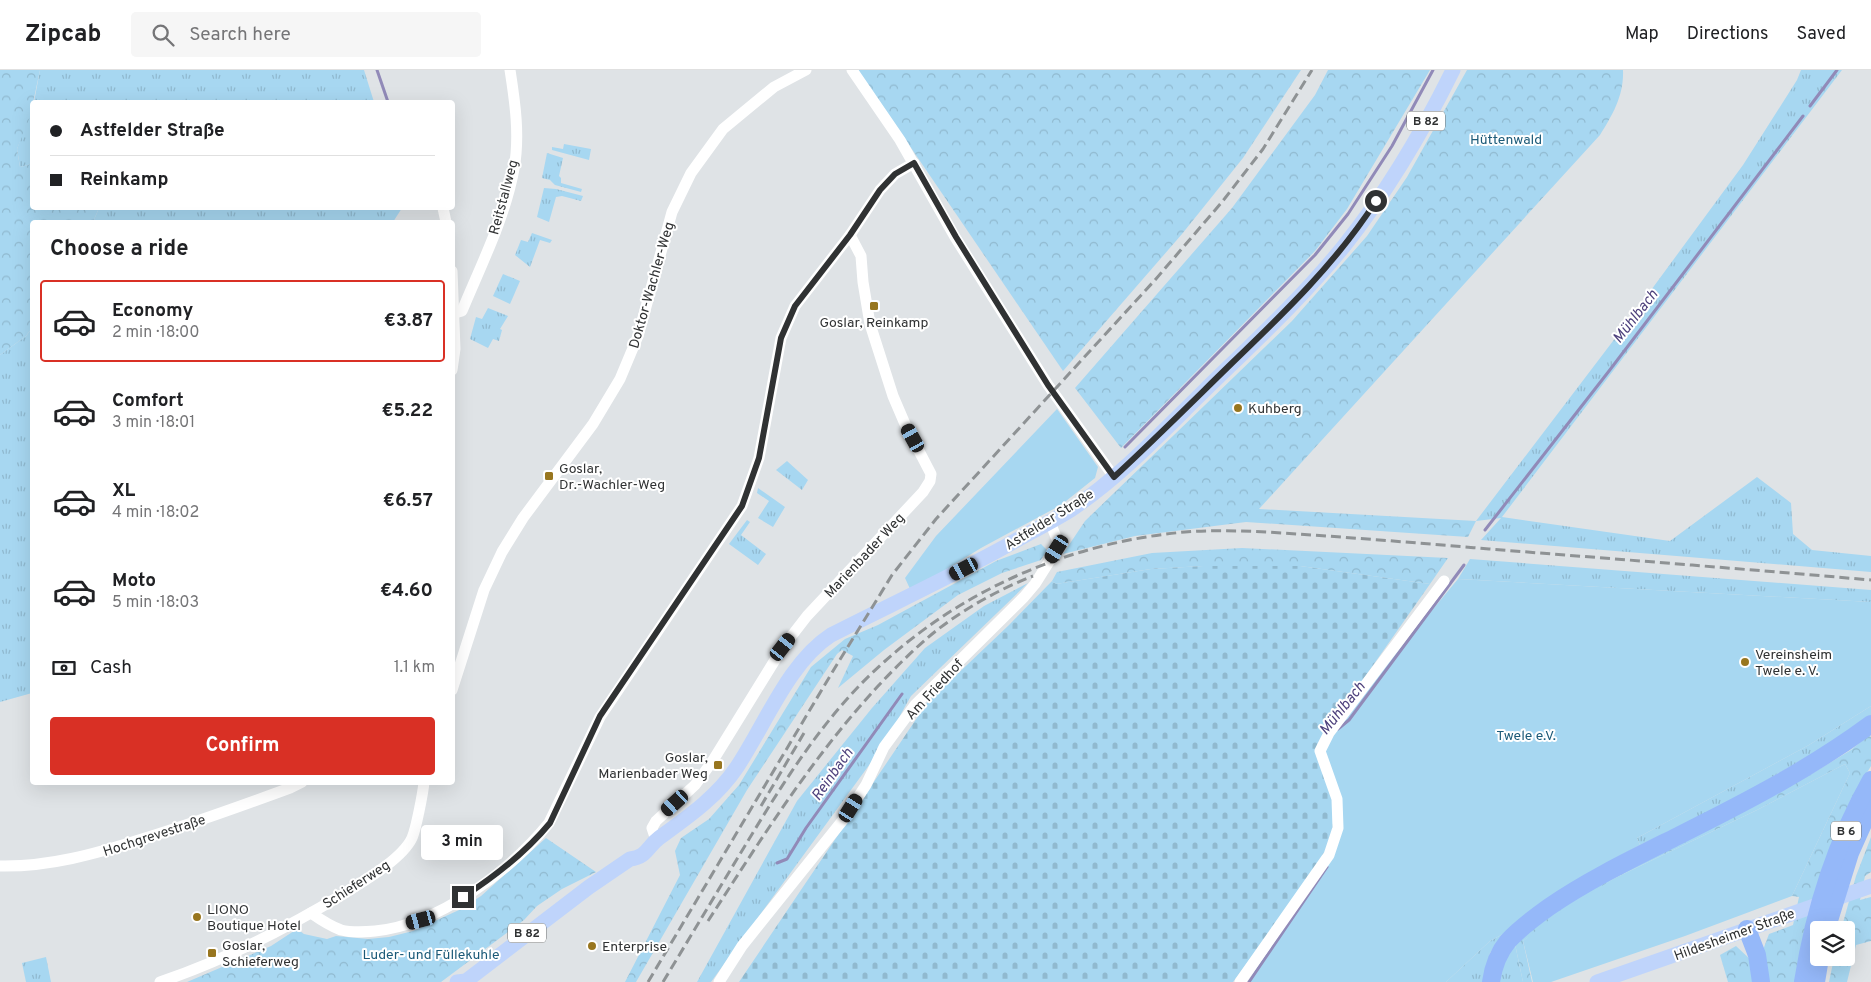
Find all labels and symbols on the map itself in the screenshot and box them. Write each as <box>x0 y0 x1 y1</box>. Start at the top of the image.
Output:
road number: B 82 <box>1407 111 1445 130</box>
park label: Hüttenwald <box>1470 132 1542 149</box>
street label: Reitstallweg <box>486 158 523 237</box>
route start <box>1365 190 1387 212</box>
street label: Doktor-Wachler-Weg <box>626 220 679 351</box>
water label: Mühlbach <box>1609 286 1663 348</box>
marker: Goslar, Reinkamp <box>868 300 880 312</box>
place label: Goslar, Reinkamp <box>819 315 929 332</box>
place label: Kuhberg <box>1248 401 1302 418</box>
marker: Kuhberg <box>1232 402 1244 414</box>
car <box>899 421 926 455</box>
place label: Goslar, Dr.-Wachler-Weg <box>559 461 665 494</box>
marker: Goslar, Dr.-Wachler-Weg <box>543 470 555 482</box>
street label: Astfelder Straße <box>1002 486 1097 554</box>
street label: Marienbader Weg <box>821 510 909 602</box>
car <box>1042 532 1071 566</box>
car <box>947 555 980 583</box>
car <box>767 631 798 663</box>
place label: Vereinsheim Twele e. V. <box>1755 647 1832 680</box>
street label: Am Friedhof <box>903 656 968 724</box>
marker: Vereinsheim Twele e. V. <box>1739 656 1751 668</box>
water label: Mühlbach <box>1316 678 1370 739</box>
park label: Twele e.V. <box>1496 728 1556 745</box>
water label: Reinbach <box>808 745 858 805</box>
place label: Goslar, Marienbader Weg <box>598 750 708 783</box>
marker: Goslar, Marienbader Weg <box>712 759 724 771</box>
car <box>658 787 691 819</box>
car <box>836 791 865 825</box>
street label: Hochgrevestraße <box>101 812 208 861</box>
road number: B 6 <box>1831 821 1861 840</box>
callout: 3 min <box>422 824 504 860</box>
street label: Schieferweg <box>320 857 394 913</box>
route end <box>452 886 474 908</box>
place label: LIONO Boutique Hotel <box>207 902 301 935</box>
street label: Hildesheimer Straße <box>1672 906 1797 965</box>
car <box>404 909 437 931</box>
marker: LIONO Boutique Hotel <box>191 911 203 923</box>
road number: B 82 <box>508 924 546 942</box>
place label: Goslar, Schieferweg <box>222 938 299 971</box>
place label: Enterprise <box>602 939 667 956</box>
marker: Enterprise <box>586 940 598 952</box>
marker: Goslar, Schieferweg <box>206 947 218 959</box>
park label: Luder- und Füllekuhle <box>363 947 499 964</box>

